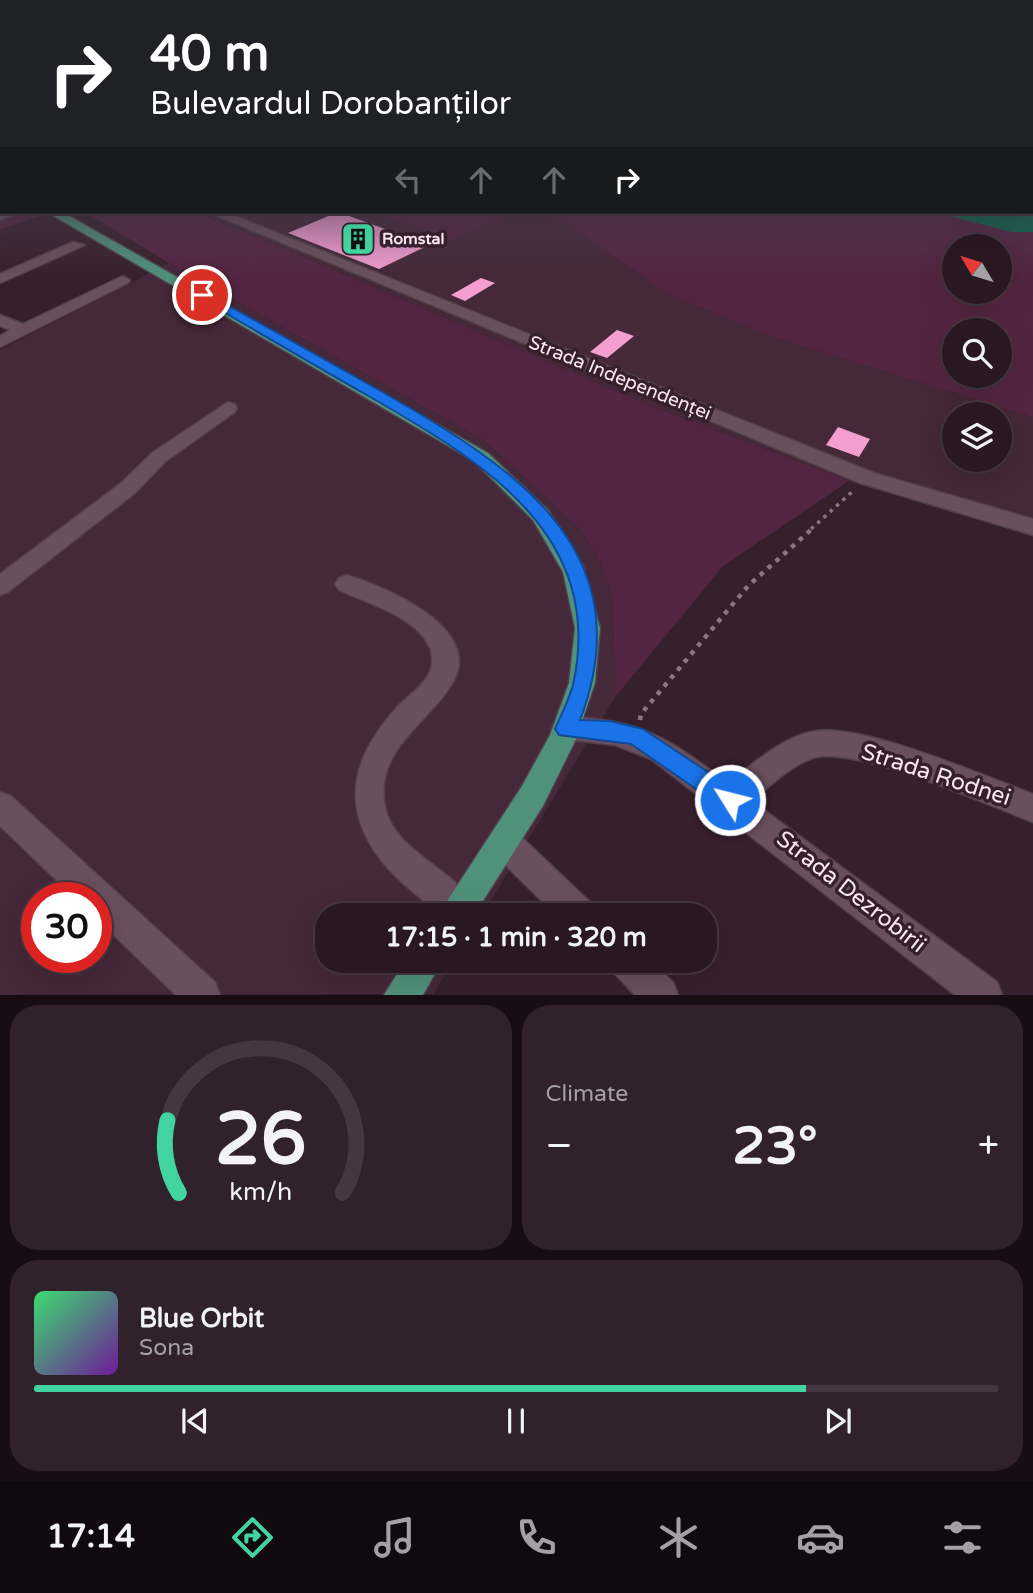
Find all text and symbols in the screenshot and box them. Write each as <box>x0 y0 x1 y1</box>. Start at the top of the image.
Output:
text: 40 m <box>150 25 269 84</box>
icon: right <box>35 28 126 119</box>
text: Bulevardul Dorobanților <box>150 85 511 123</box>
icon: left <box>389 161 427 199</box>
icon: ahead <box>462 161 500 199</box>
icon: ahead <box>535 161 573 199</box>
icon: right <box>608 161 646 199</box>
building icon: Romstal <box>339 220 377 258</box>
place label: Romstal <box>382 229 445 249</box>
north arrow <box>942 234 1012 304</box>
map controls <box>942 234 1012 472</box>
pin <box>172 265 232 325</box>
icon: arrive <box>183 276 221 314</box>
button: search <box>942 318 1012 388</box>
street label: Strada Independenței <box>526 331 714 425</box>
button: layers <box>942 402 1012 472</box>
street label: Strada Rodnei <box>858 738 1014 812</box>
position arrow <box>693 763 767 837</box>
street label: Strada Dezrobirii <box>771 825 931 959</box>
speed limit sign: 30 <box>21 882 112 973</box>
text: 17:15 · 1 min · 320 m <box>385 922 647 953</box>
text: Climate <box>546 1080 628 1108</box>
text: 26 <box>215 1097 306 1185</box>
text: 23° <box>733 1115 818 1178</box>
text: − <box>546 1123 573 1169</box>
text: + <box>978 1123 999 1169</box>
text: km/h <box>229 1177 292 1207</box>
text: Blue Orbit <box>139 1303 264 1334</box>
text: Sona <box>139 1334 194 1362</box>
icon: previous <box>176 1402 214 1440</box>
icon: pause <box>497 1402 535 1440</box>
icon: next <box>819 1402 857 1440</box>
icon: directions <box>228 1513 277 1562</box>
icon: music <box>370 1513 419 1562</box>
icon: phone <box>512 1513 561 1562</box>
icon: climate <box>654 1513 703 1562</box>
icon: car <box>796 1513 845 1562</box>
icon: filters <box>938 1513 987 1562</box>
text: 17:14 <box>46 1518 135 1556</box>

